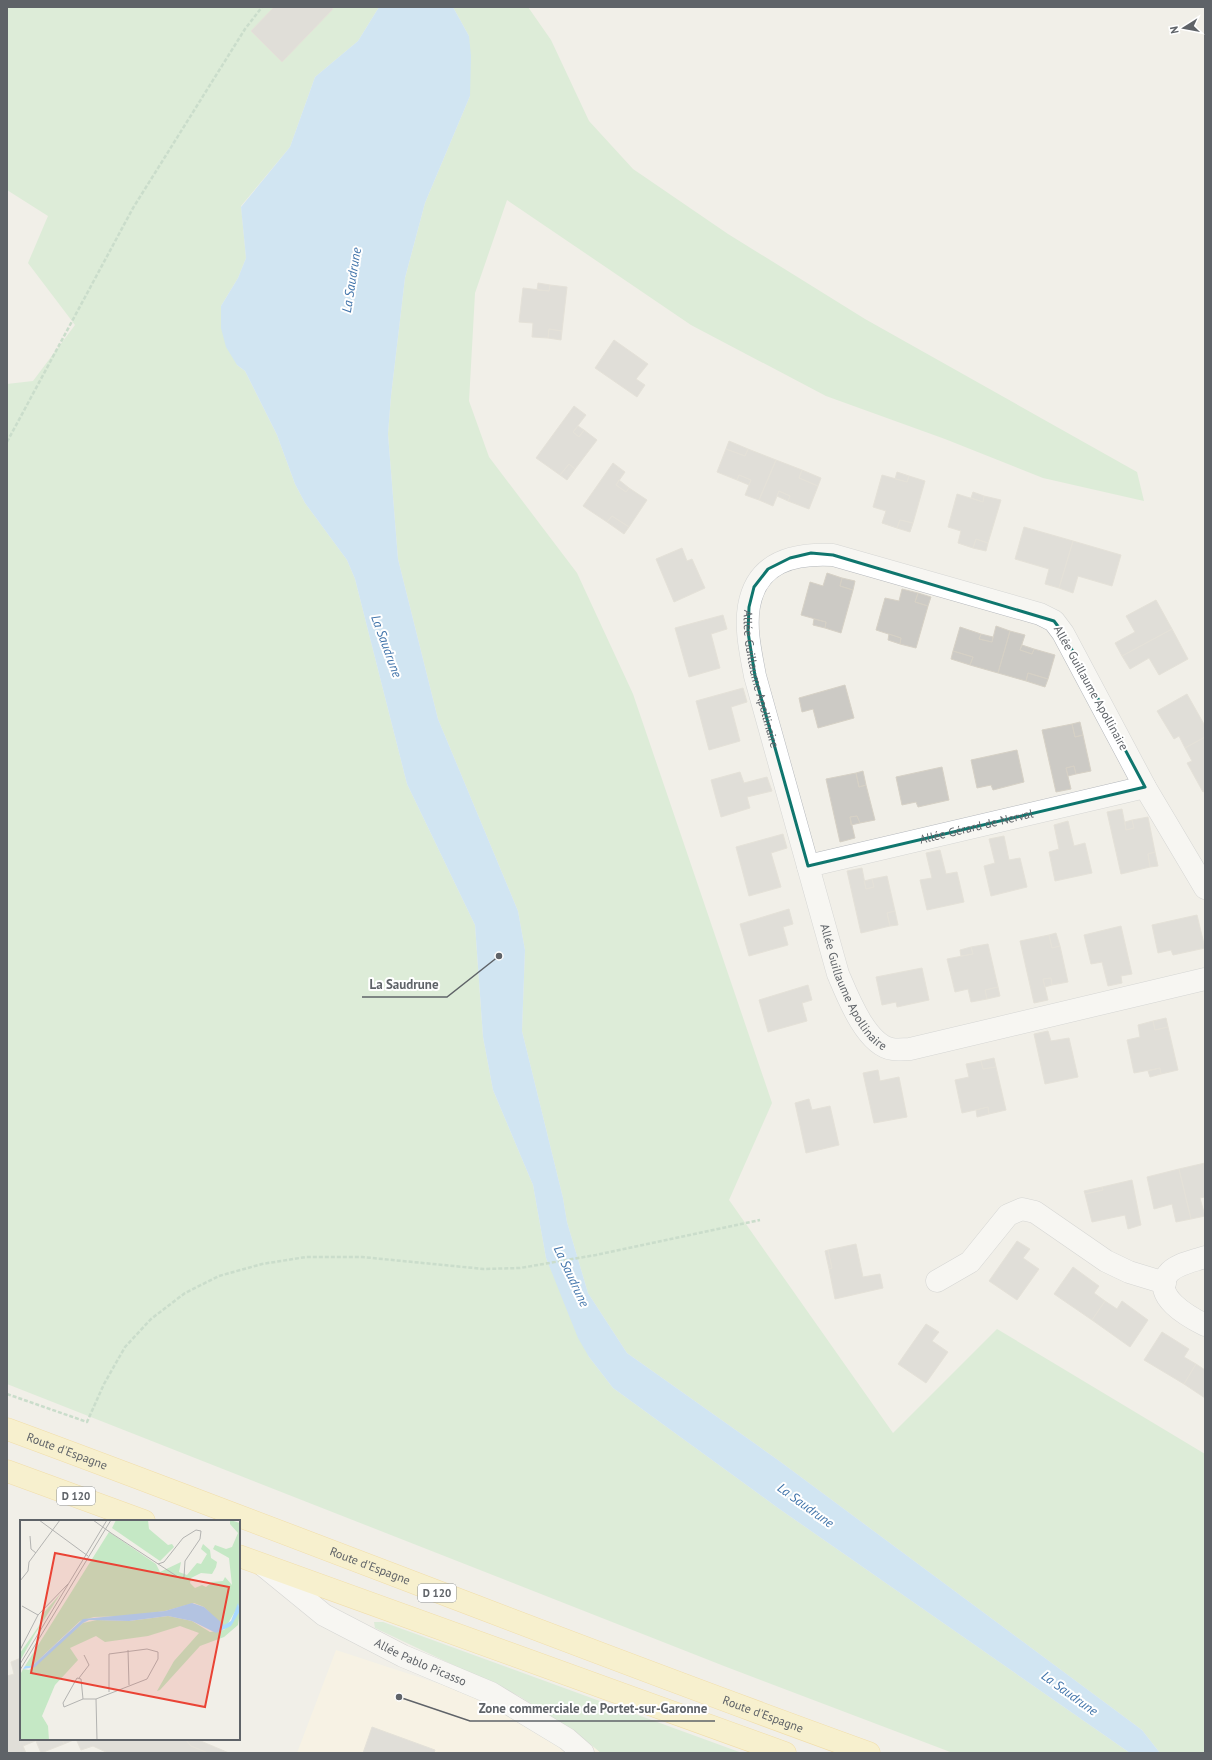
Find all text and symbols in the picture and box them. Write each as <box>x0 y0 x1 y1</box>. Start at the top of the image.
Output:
north arrow <box>1164 8 1204 48</box>
text: N <box>1167 25 1182 35</box>
water label: La Saudrune <box>338 246 365 314</box>
street label: Allée Guillaume Apollinaire <box>741 610 783 749</box>
water label: La Saudrune <box>367 612 406 680</box>
street label: Allée Guillaume Apollinaire <box>1051 623 1132 753</box>
street label: Allée Gérard de Nerval <box>918 805 1035 847</box>
street label: Allée Guillaume Apollinaire <box>817 922 890 1053</box>
callout: La Saudrune <box>362 972 447 997</box>
text: La Saudrune <box>369 976 439 993</box>
water label: La Saudrune <box>550 1243 593 1310</box>
street label: Route d'Espagne <box>25 1429 110 1473</box>
water label: La Saudrune <box>774 1479 837 1532</box>
road number: D 120 <box>57 1487 95 1505</box>
inset map <box>20 1520 240 1740</box>
street label: Route d'Espagne <box>328 1543 413 1588</box>
road number: D 120 <box>418 1584 456 1602</box>
street label: Allée Pablo Picasso <box>372 1635 469 1689</box>
water label: La Saudrune <box>1038 1667 1101 1720</box>
street label: Route d'Espagne <box>721 1692 806 1736</box>
callout: Zone commerciale de Portet-sur-Garonne <box>470 1696 715 1721</box>
text: Zone commerciale de Portet-sur-Garonne <box>479 1700 708 1717</box>

